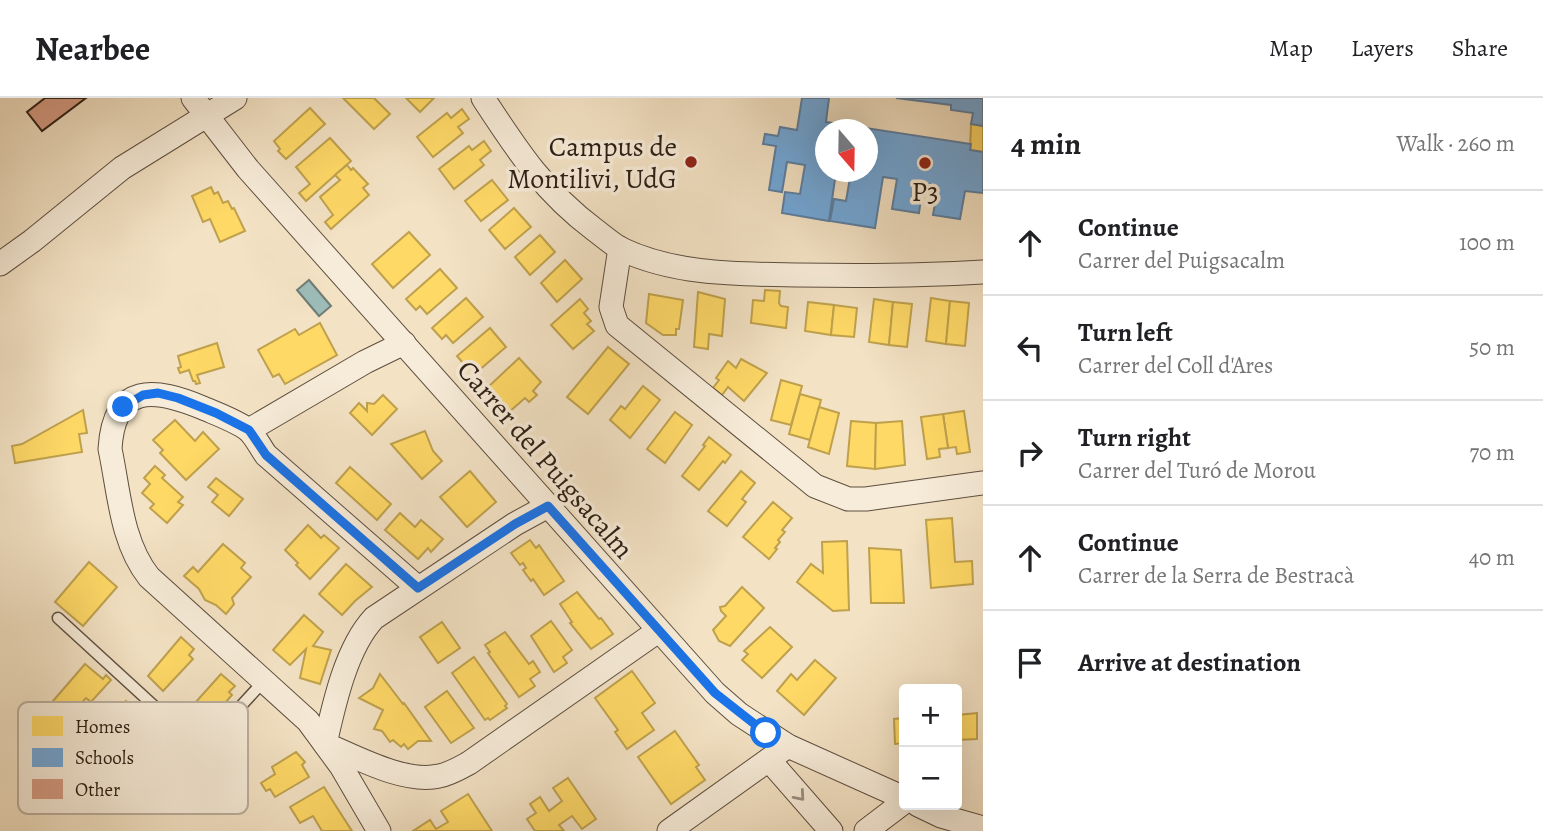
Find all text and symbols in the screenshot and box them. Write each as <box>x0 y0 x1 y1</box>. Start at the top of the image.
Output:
text: Nearbee <box>35 26 150 71</box>
text: Map <box>1269 32 1313 64</box>
text: Layers <box>1351 32 1414 64</box>
text: Share <box>1452 32 1508 64</box>
north arrow <box>815 119 878 182</box>
text: 4 min <box>1011 124 1081 164</box>
place label: Campus de Montilivi, UdG <box>507 128 677 198</box>
text: Walk · 260 m <box>1396 128 1515 159</box>
marker: Campus de Montilivi, UdG <box>683 154 699 170</box>
marker: P3 <box>917 155 933 171</box>
place label: P3 <box>911 173 939 211</box>
text: Continue <box>1078 210 1179 245</box>
icon: ahead <box>1011 224 1049 262</box>
text: 100 m <box>1459 227 1515 258</box>
text: Carrer del Puigsacalm <box>1078 245 1285 276</box>
text: Turn left <box>1078 315 1173 350</box>
icon: left <box>1011 329 1049 367</box>
text: 50 m <box>1469 332 1515 363</box>
text: Carrer del Coll d'Ares <box>1078 350 1273 381</box>
street label: Carrer del Puigsacalm <box>448 352 642 567</box>
route end <box>107 391 138 422</box>
text: Turn right <box>1078 420 1191 455</box>
icon: right <box>1011 434 1049 472</box>
text: 70 m <box>1469 437 1515 468</box>
text: Carrer del Turó de Morou <box>1078 455 1316 486</box>
text: Continue <box>1078 525 1179 560</box>
icon: ahead <box>1011 539 1049 577</box>
text: 40 m <box>1469 542 1515 573</box>
text: Carrer de la Serra de Bestracà <box>1078 560 1354 591</box>
icon: arrive <box>1011 644 1049 682</box>
text: Arrive at destination <box>1078 645 1301 680</box>
map controls <box>899 684 962 810</box>
button: + <box>899 684 962 747</box>
legend <box>18 702 248 814</box>
text: Homes <box>75 714 130 740</box>
route start <box>750 717 781 748</box>
text: Schools <box>75 745 134 771</box>
button: − <box>899 747 962 810</box>
text: Other <box>75 777 120 803</box>
one-way arrow <box>792 787 804 800</box>

